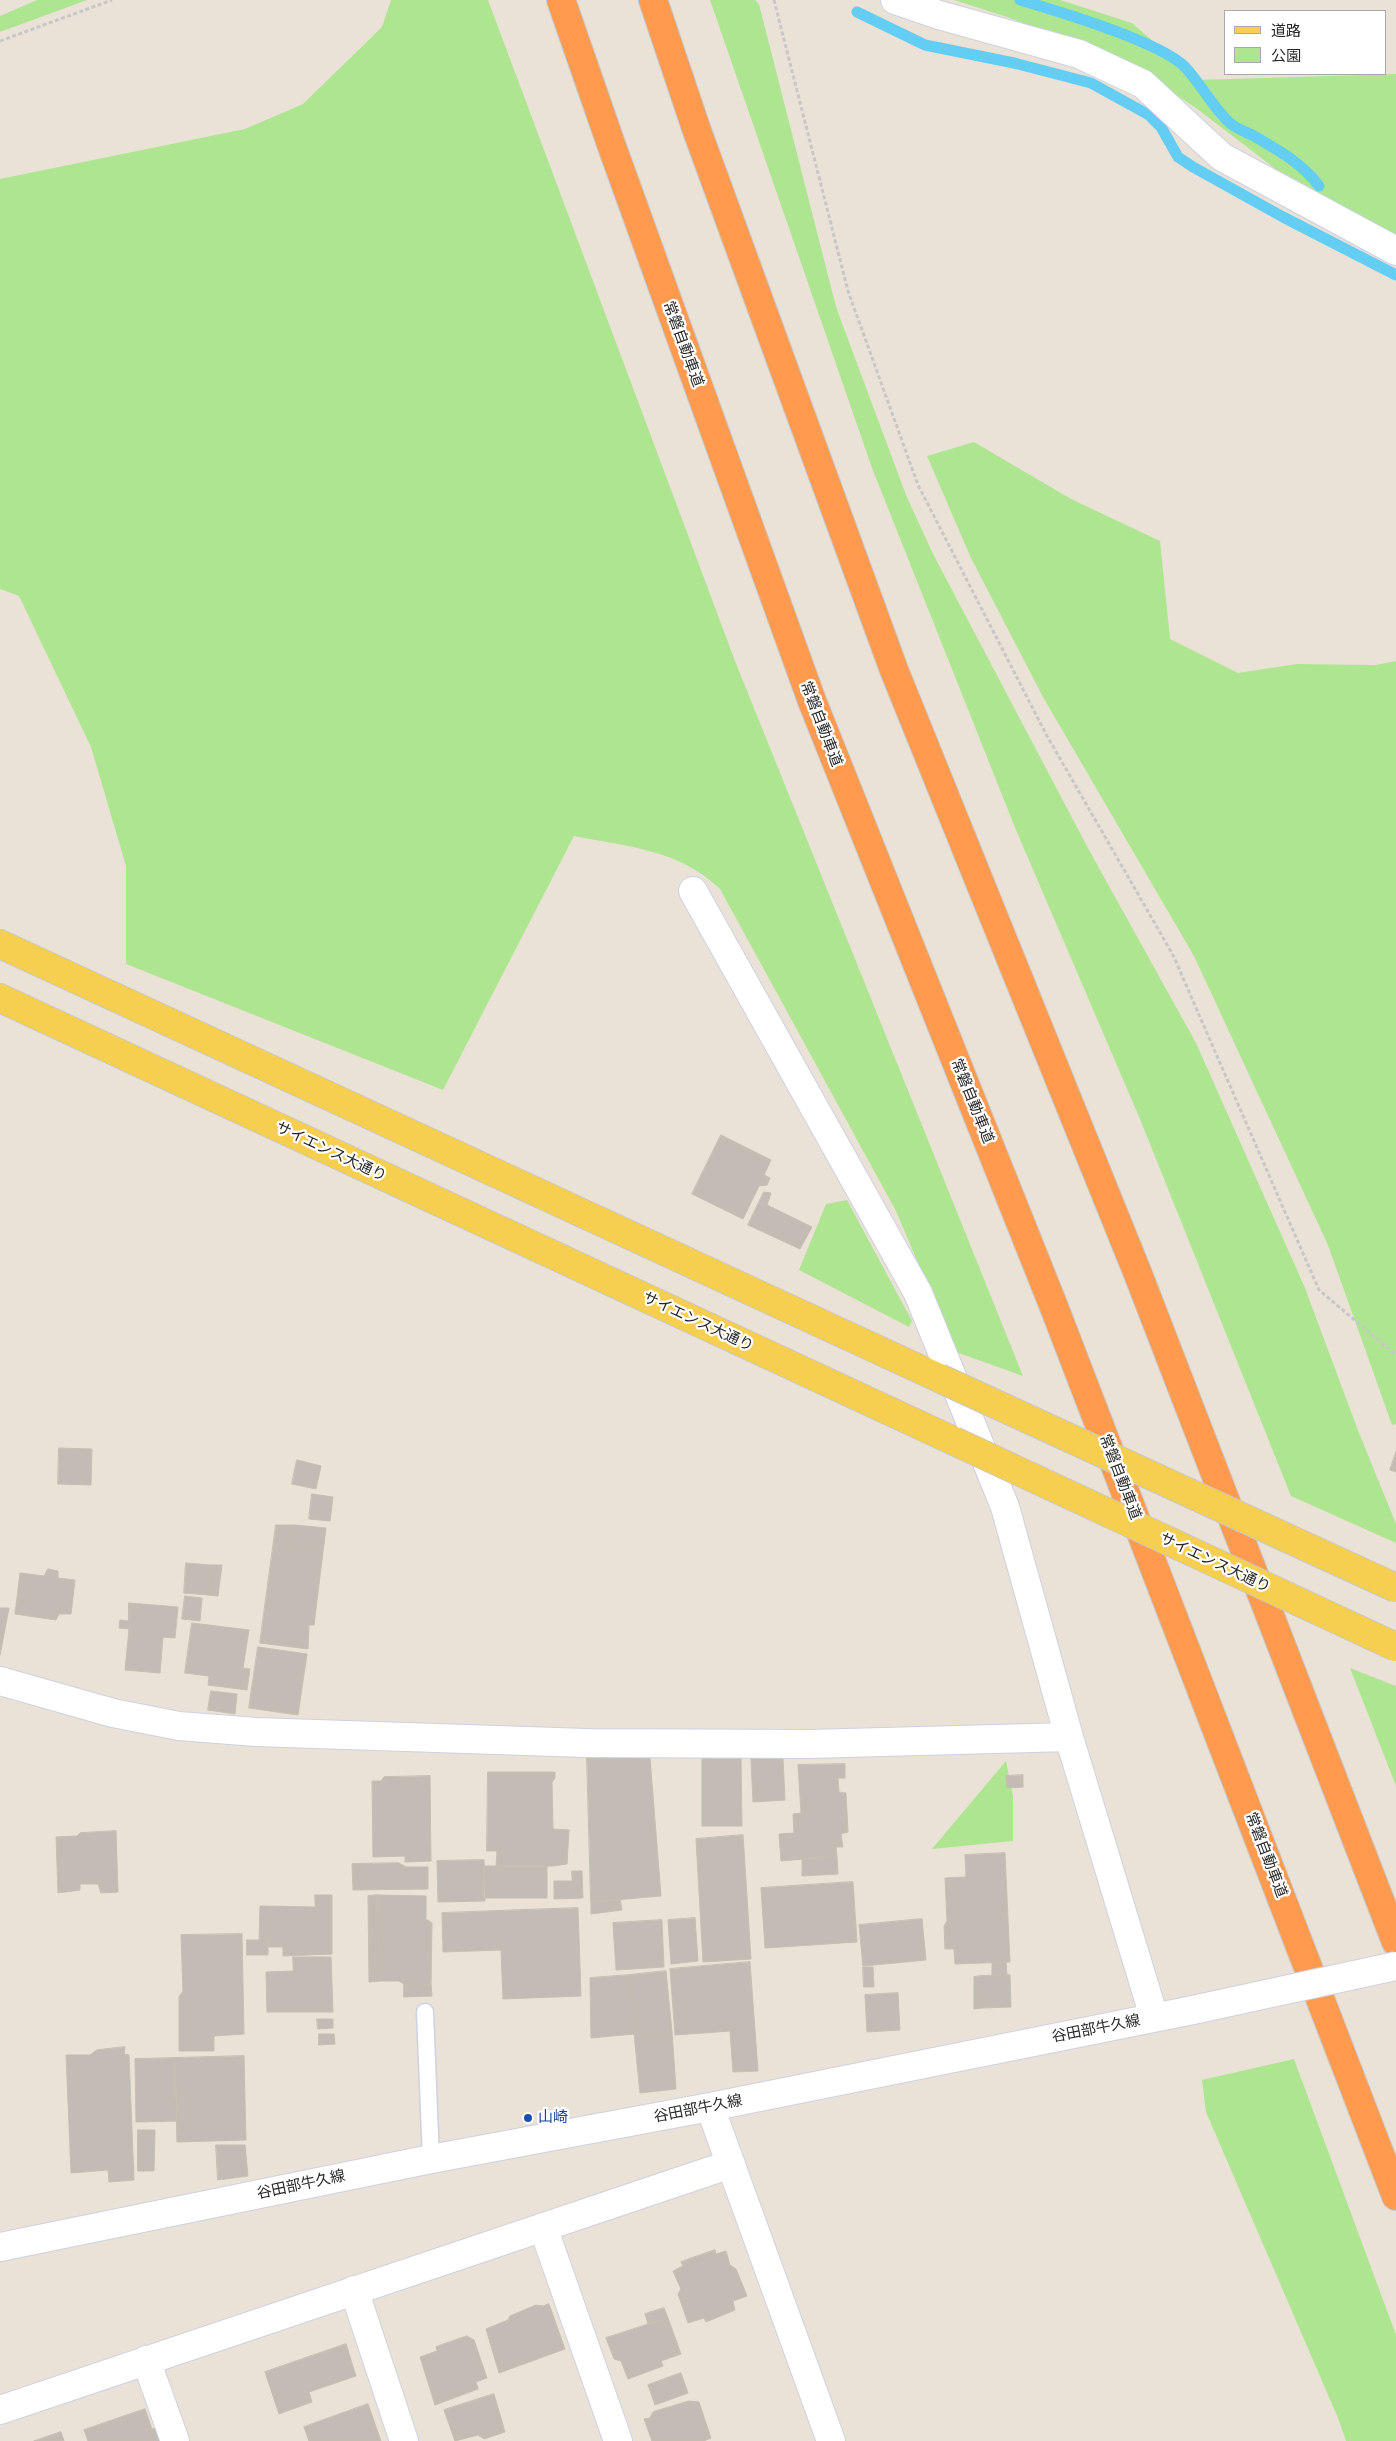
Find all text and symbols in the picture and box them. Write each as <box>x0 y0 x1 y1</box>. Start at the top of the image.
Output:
legend <box>1224 10 1386 75</box>
text: 道路 <box>1271 21 1301 40</box>
text: 公園 <box>1271 46 1301 65</box>
street label: 常磐自動車道 <box>659 299 707 389</box>
street label: 常磐自動車道 <box>796 679 846 769</box>
street label: 常磐自動車道 <box>947 1056 997 1146</box>
street label: サイエンス大通り <box>273 1118 389 1186</box>
street label: サイエンス大通り <box>640 1288 756 1356</box>
street label: 常磐自動車道 <box>1095 1432 1145 1522</box>
street label: サイエンス大通り <box>1157 1529 1273 1597</box>
street label: 常磐自動車道 <box>1241 1810 1291 1900</box>
street label: 谷田部牛久線 <box>1050 2012 1142 2046</box>
street label: 谷田部牛久線 <box>652 2092 744 2126</box>
place label: 山崎 <box>538 2109 568 2127</box>
marker: 山崎 <box>522 2112 534 2124</box>
street label: 谷田部牛久線 <box>255 2167 347 2203</box>

